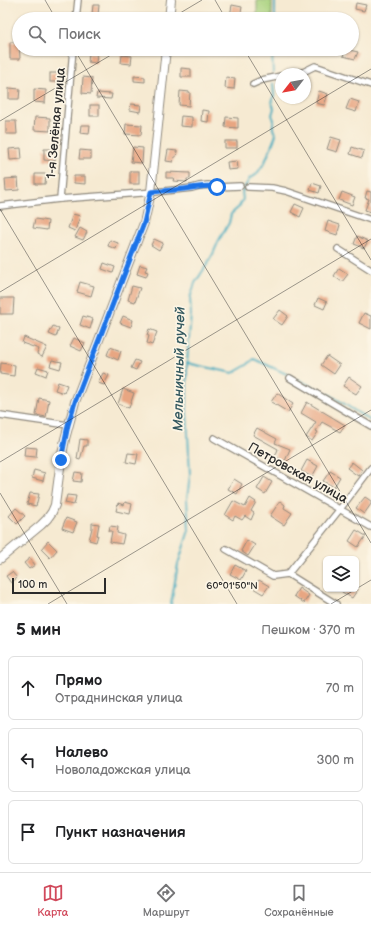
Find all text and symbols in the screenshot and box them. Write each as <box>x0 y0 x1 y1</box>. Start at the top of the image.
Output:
search box <box>12 12 359 56</box>
icon: search <box>26 23 48 45</box>
text: Поиск <box>58 25 101 44</box>
street label: 1-я Зелёная улица <box>43 66 69 179</box>
north arrow <box>275 68 311 104</box>
route start <box>208 178 226 196</box>
water label: Мельничный ручей <box>169 307 189 431</box>
street label: Петровская улица <box>245 439 351 507</box>
route end <box>52 451 70 469</box>
map controls <box>323 556 359 592</box>
button: layers <box>323 556 359 592</box>
scale bar <box>12 576 106 595</box>
text: 100 m <box>18 578 47 591</box>
text: 60°01'50"N <box>206 580 258 592</box>
text: 5 мин <box>16 620 61 640</box>
text: Пешком · 370 m <box>261 622 355 638</box>
text: Прямо <box>55 671 102 690</box>
icon: ahead <box>17 677 39 699</box>
text: 70 m <box>326 680 354 696</box>
text: Отраднинская улица <box>55 690 183 706</box>
text: Налево <box>55 743 108 762</box>
icon: left <box>17 749 39 771</box>
text: 300 m <box>316 752 354 768</box>
text: Новоладожская улица <box>55 762 191 778</box>
icon: arrive <box>17 821 39 843</box>
text: Пункт назначения <box>55 823 186 842</box>
tab: Карта <box>37 882 68 919</box>
tab: Маршрут <box>143 882 190 919</box>
tab: Сохранённые <box>264 882 334 919</box>

